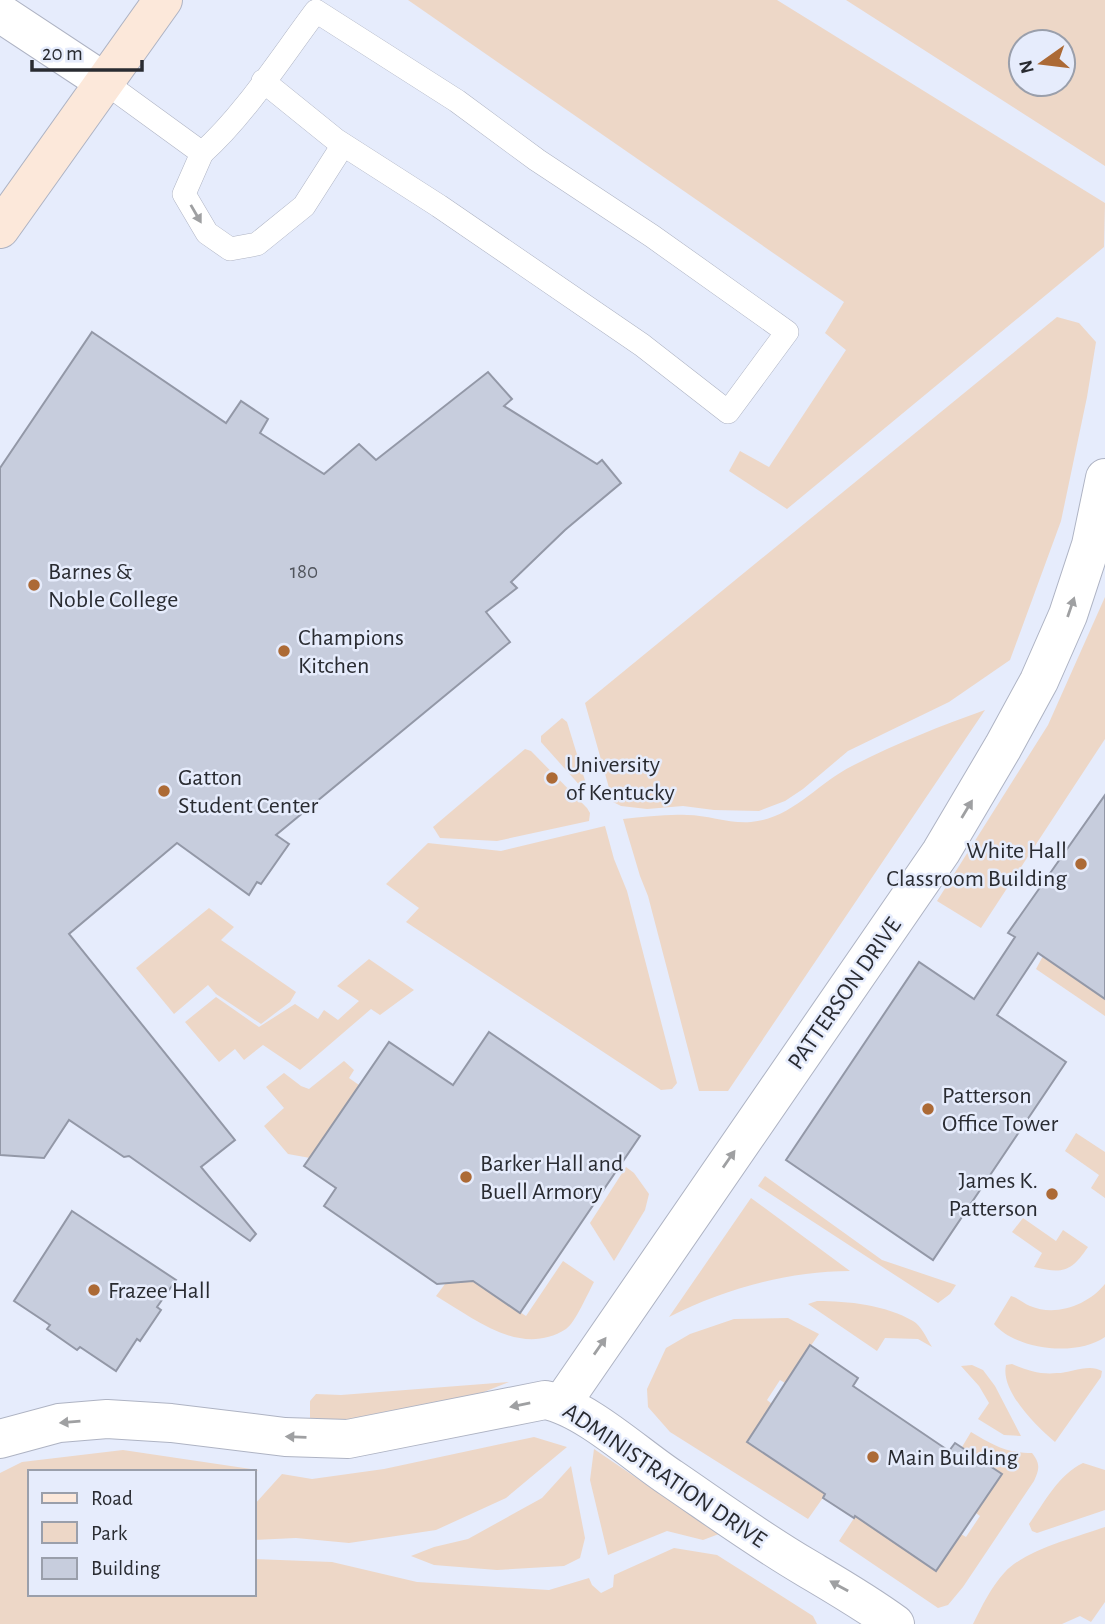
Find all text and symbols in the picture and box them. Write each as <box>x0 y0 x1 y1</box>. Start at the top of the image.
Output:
scale bar <box>32 28 142 72</box>
north arrow <box>1007 28 1077 98</box>
text: 20 m <box>42 43 83 64</box>
text: N <box>1016 58 1038 75</box>
one-way arrow <box>190 205 202 224</box>
place label: Barnes & Noble College <box>48 560 178 612</box>
house number: 180 <box>290 561 318 582</box>
marker: Barnes & Noble College <box>26 577 42 593</box>
one-way arrow <box>1066 596 1077 617</box>
place label: Champions Kitchen <box>298 626 404 678</box>
marker: Champions Kitchen <box>276 643 292 659</box>
place label: University of Kentucky <box>566 753 675 805</box>
place label: Gatton Student Center <box>178 766 319 818</box>
marker: University of Kentucky <box>544 770 560 786</box>
marker: Gatton Student Center <box>156 783 172 799</box>
one-way arrow <box>960 799 973 818</box>
place label: White Hall Classroom Building <box>886 839 1067 891</box>
marker: White Hall Classroom Building <box>1073 856 1089 872</box>
street label: PATTERSON DRIVE <box>784 913 906 1074</box>
place label: Patterson Office Tower <box>942 1084 1059 1136</box>
marker: Patterson Office Tower <box>920 1101 936 1117</box>
one-way arrow <box>722 1150 736 1168</box>
place label: Barker Hall and Buell Armory <box>480 1152 623 1204</box>
marker: Barker Hall and Buell Armory <box>458 1169 474 1185</box>
place label: James K. Patterson <box>948 1169 1038 1221</box>
marker: James K. Patterson <box>1044 1186 1060 1202</box>
place label: Frazee Hall <box>108 1279 211 1303</box>
marker: Frazee Hall <box>86 1282 102 1298</box>
one-way arrow <box>593 1337 607 1355</box>
street label: ADMINISTRATION DRIVE <box>558 1399 771 1553</box>
one-way arrow <box>509 1400 531 1411</box>
one-way arrow <box>59 1417 81 1428</box>
one-way arrow <box>285 1432 307 1443</box>
place label: Main Building <box>887 1446 1018 1470</box>
marker: Main Building <box>865 1449 881 1465</box>
legend <box>28 1470 256 1596</box>
text: Road <box>91 1488 133 1509</box>
text: Park <box>91 1523 128 1544</box>
text: Building <box>91 1558 161 1579</box>
one-way arrow <box>829 1580 849 1592</box>

